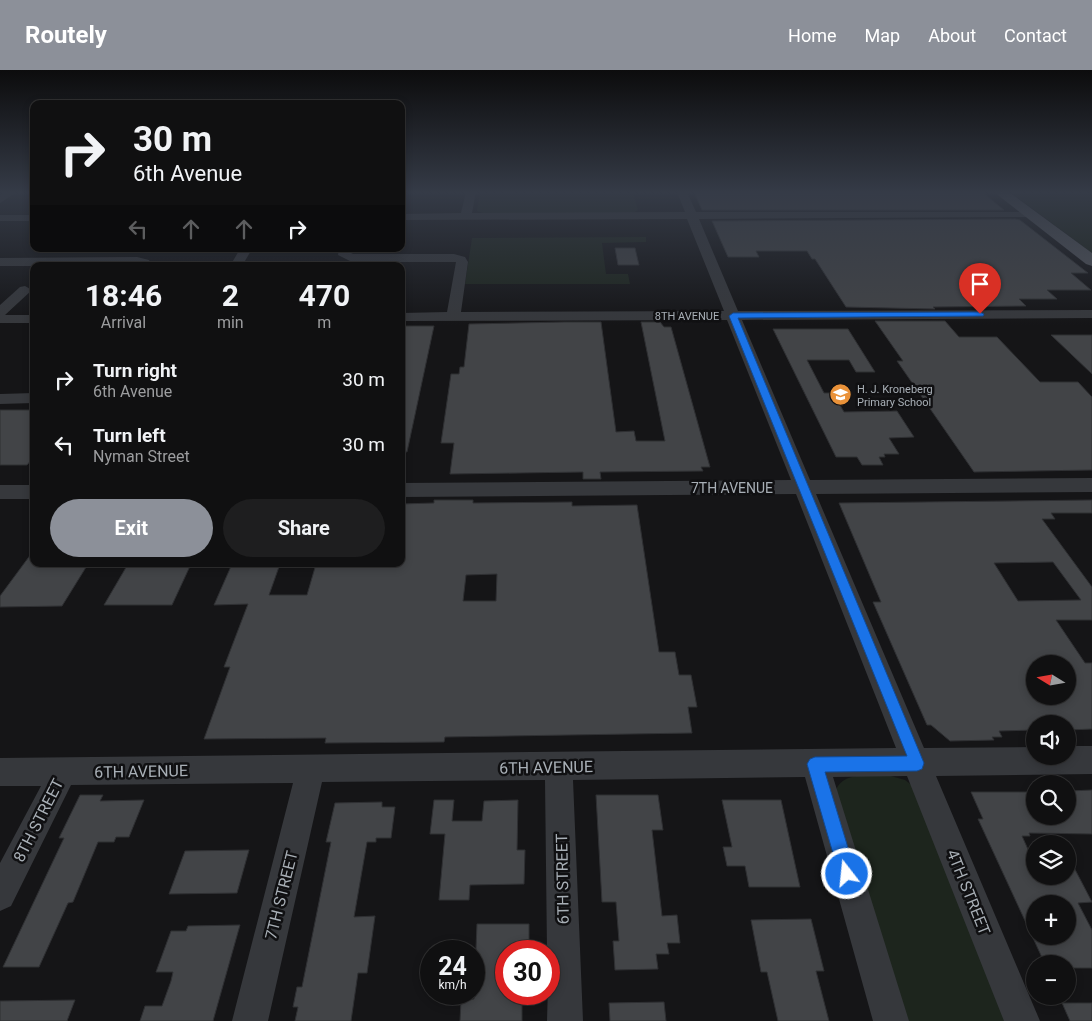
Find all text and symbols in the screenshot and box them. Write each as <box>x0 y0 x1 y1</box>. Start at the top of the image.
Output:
text: Routely <box>25 21 107 49</box>
text: Home <box>788 25 837 46</box>
text: Map <box>865 25 900 46</box>
text: About <box>928 25 976 46</box>
text: Contact <box>1004 25 1067 46</box>
text: 30 m <box>133 119 212 160</box>
icon: right <box>50 120 115 185</box>
text: 6th Avenue <box>133 161 242 186</box>
icon: left <box>124 215 152 243</box>
icon: ahead <box>177 215 205 243</box>
icon: ahead <box>230 215 258 243</box>
icon: right <box>283 215 311 243</box>
pin <box>959 263 1001 314</box>
icon: arrive <box>966 270 994 298</box>
text: 18:46 <box>85 278 162 313</box>
text: 2 <box>222 278 239 313</box>
text: 470 <box>299 278 350 313</box>
street label: 8TH AVENUE <box>655 310 719 323</box>
text: Arrival <box>101 313 146 332</box>
text: min <box>217 313 244 332</box>
text: m <box>317 313 331 332</box>
text: Turn right <box>93 359 177 382</box>
icon: right <box>50 366 78 394</box>
text: 30 m <box>342 368 385 391</box>
text: 6th Avenue <box>93 382 172 401</box>
school or university icon: H. J. Kroneberg Primary School <box>829 383 853 407</box>
place label: H. J. Kroneberg Primary School <box>857 383 933 409</box>
text: Turn left <box>93 424 166 447</box>
icon: left <box>50 431 78 459</box>
text: 30 m <box>342 433 385 456</box>
text: Nyman Street <box>93 447 190 466</box>
street label: 7TH AVENUE <box>691 480 773 496</box>
button: Exit <box>50 499 213 557</box>
button: Share <box>223 499 385 557</box>
north arrow <box>1026 655 1076 705</box>
map controls <box>1026 655 1076 1005</box>
button: sound <box>1026 715 1076 765</box>
street label: 6TH AVENUE <box>499 757 593 778</box>
street label: 6TH AVENUE <box>94 761 188 782</box>
street label: 8TH STREET <box>9 775 68 865</box>
button: search <box>1026 775 1076 825</box>
street label: 6TH STREET <box>552 833 573 925</box>
button: layers <box>1026 835 1076 885</box>
position arrow <box>820 847 872 899</box>
street label: 4TH STREET <box>943 847 995 938</box>
street label: 7TH STREET <box>261 848 302 941</box>
button: + <box>1026 895 1076 945</box>
speed limit sign: 30 <box>495 940 560 1005</box>
text: 24 <box>438 952 467 981</box>
button: − <box>1026 955 1076 1005</box>
text: km/h <box>438 978 467 992</box>

